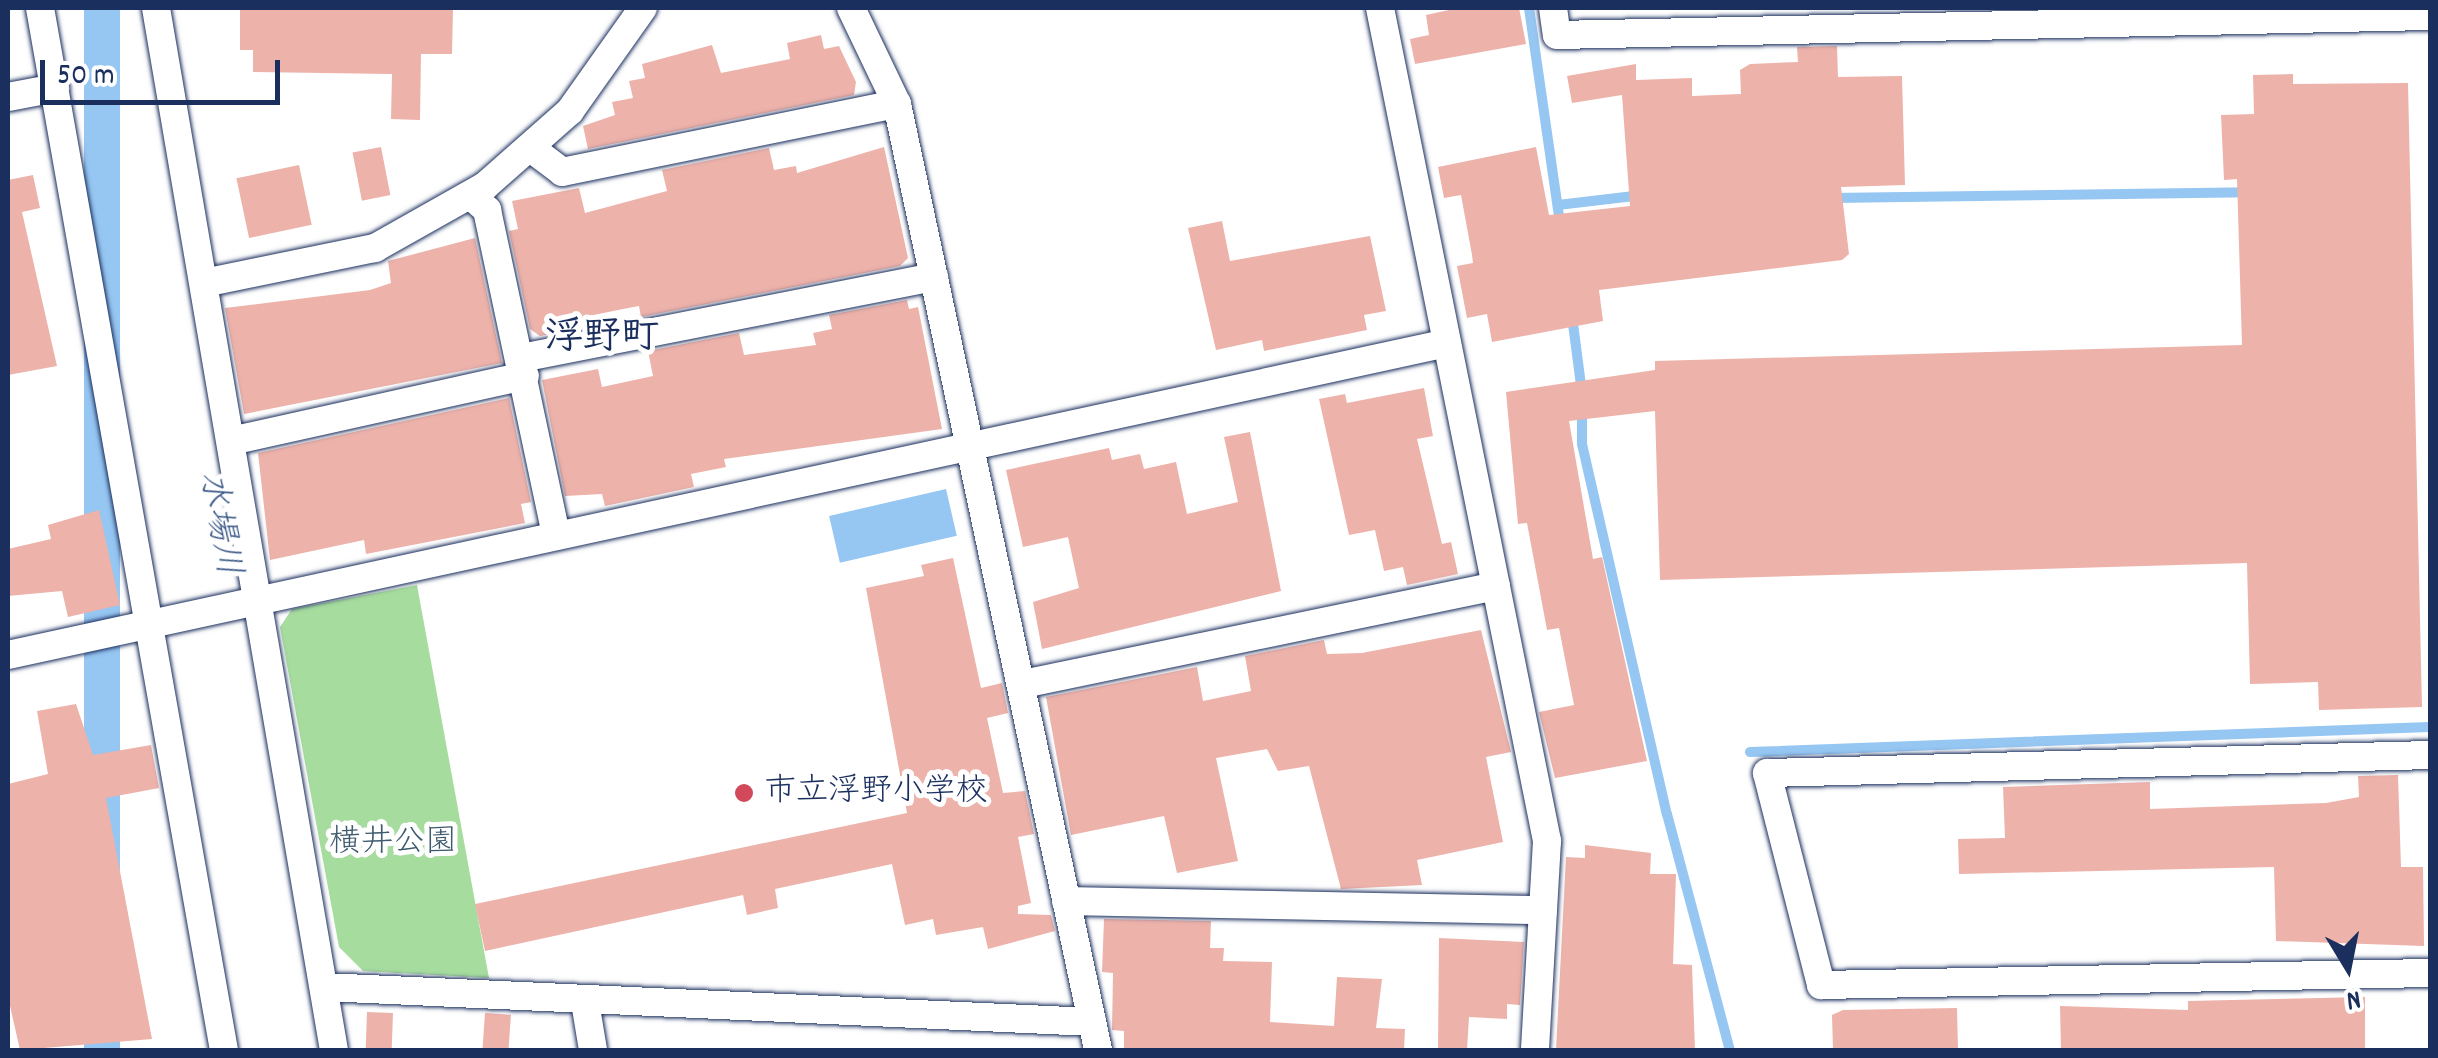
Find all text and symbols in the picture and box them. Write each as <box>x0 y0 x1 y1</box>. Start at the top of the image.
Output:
scale bar <box>45 40 285 102</box>
text: 50 m <box>57 56 115 99</box>
district label: 浮野町 <box>545 317 659 363</box>
water label: 水場川 <box>188 469 248 579</box>
place label: 市立浮野小学校 <box>764 774 988 812</box>
marker: 市立浮野小学校 <box>733 782 755 804</box>
park label: 横井公園 <box>329 825 457 863</box>
north arrow <box>2298 918 2398 1018</box>
text: N <box>2343 977 2363 1018</box>

